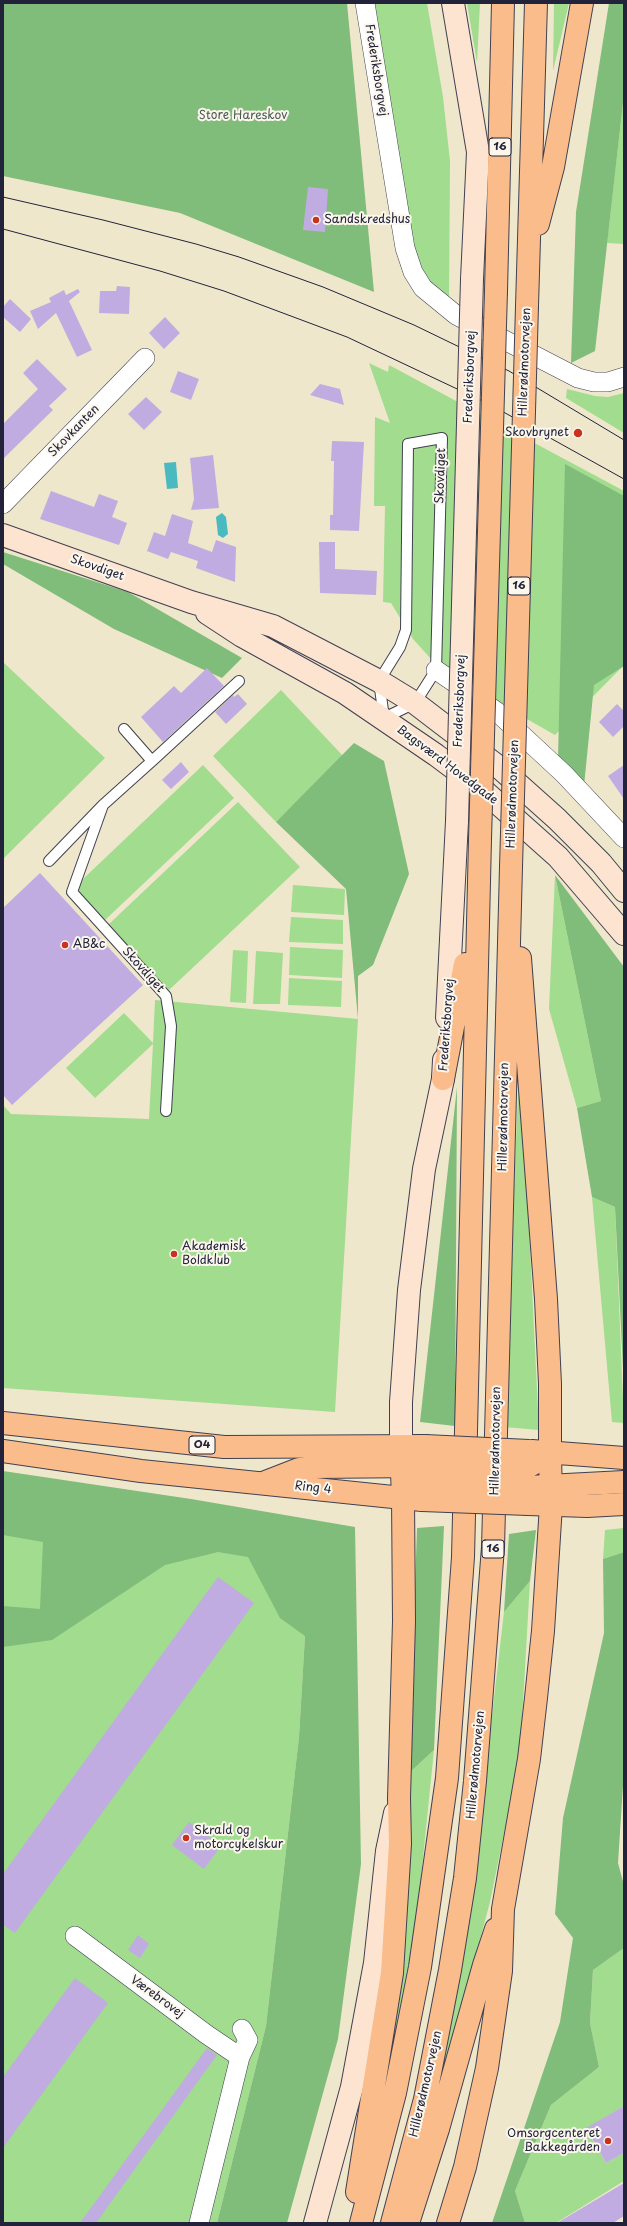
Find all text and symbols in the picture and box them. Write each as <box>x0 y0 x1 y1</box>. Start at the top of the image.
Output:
street label: Frederiksborgvej <box>362 23 390 117</box>
park label: Store Hareskov <box>199 109 287 123</box>
road number: 16 <box>489 138 511 156</box>
place label: Sandskredshus <box>324 213 410 227</box>
marker: Sandskredshus <box>311 215 321 225</box>
street label: Hillerødmotorvejen <box>516 307 534 417</box>
street label: Frederiksborgvej <box>461 330 479 424</box>
street label: Skovkanten <box>46 402 102 460</box>
place label: Skovbrynet <box>505 426 569 440</box>
marker: Skovbrynet <box>572 427 584 439</box>
street label: Skovdiget <box>433 448 449 504</box>
street label: Skovdiget <box>68 552 126 584</box>
road number: 16 <box>508 577 530 595</box>
street label: Frederiksborgvej <box>451 654 469 748</box>
street label: Bagsværd Hovedgade <box>394 722 500 808</box>
street label: Hillerødmotorvejen <box>504 739 522 849</box>
place label: AB&c <box>73 938 105 952</box>
marker: AB&c <box>60 940 70 950</box>
street label: Skovdiget <box>119 944 167 996</box>
street label: Frederiksborgvej <box>437 978 457 1072</box>
street label: Hillerødmotorvejen <box>496 1062 512 1172</box>
place label: Akademisk Boldklub <box>182 1240 246 1268</box>
marker: Akademisk Boldklub <box>169 1249 179 1259</box>
street label: Hillerødmotorvejen <box>488 1386 504 1496</box>
road number: O4 <box>189 1436 215 1454</box>
street label: Ring 4 <box>294 1479 332 1497</box>
road number: 16 <box>482 1540 504 1558</box>
street label: Hillerødmotorvejen <box>464 1710 488 1820</box>
place label: Skrald og motorcykelskur <box>194 1824 283 1852</box>
marker: Skrald og motorcykelskur <box>181 1833 191 1843</box>
street label: Værebrovej <box>127 1973 187 2021</box>
street label: Hillerødmotorvejen <box>407 2029 445 2139</box>
place label: Omsorgcenteret Bakkegården <box>507 2127 600 2155</box>
marker: Omsorgcenteret Bakkegården <box>603 2136 613 2146</box>

